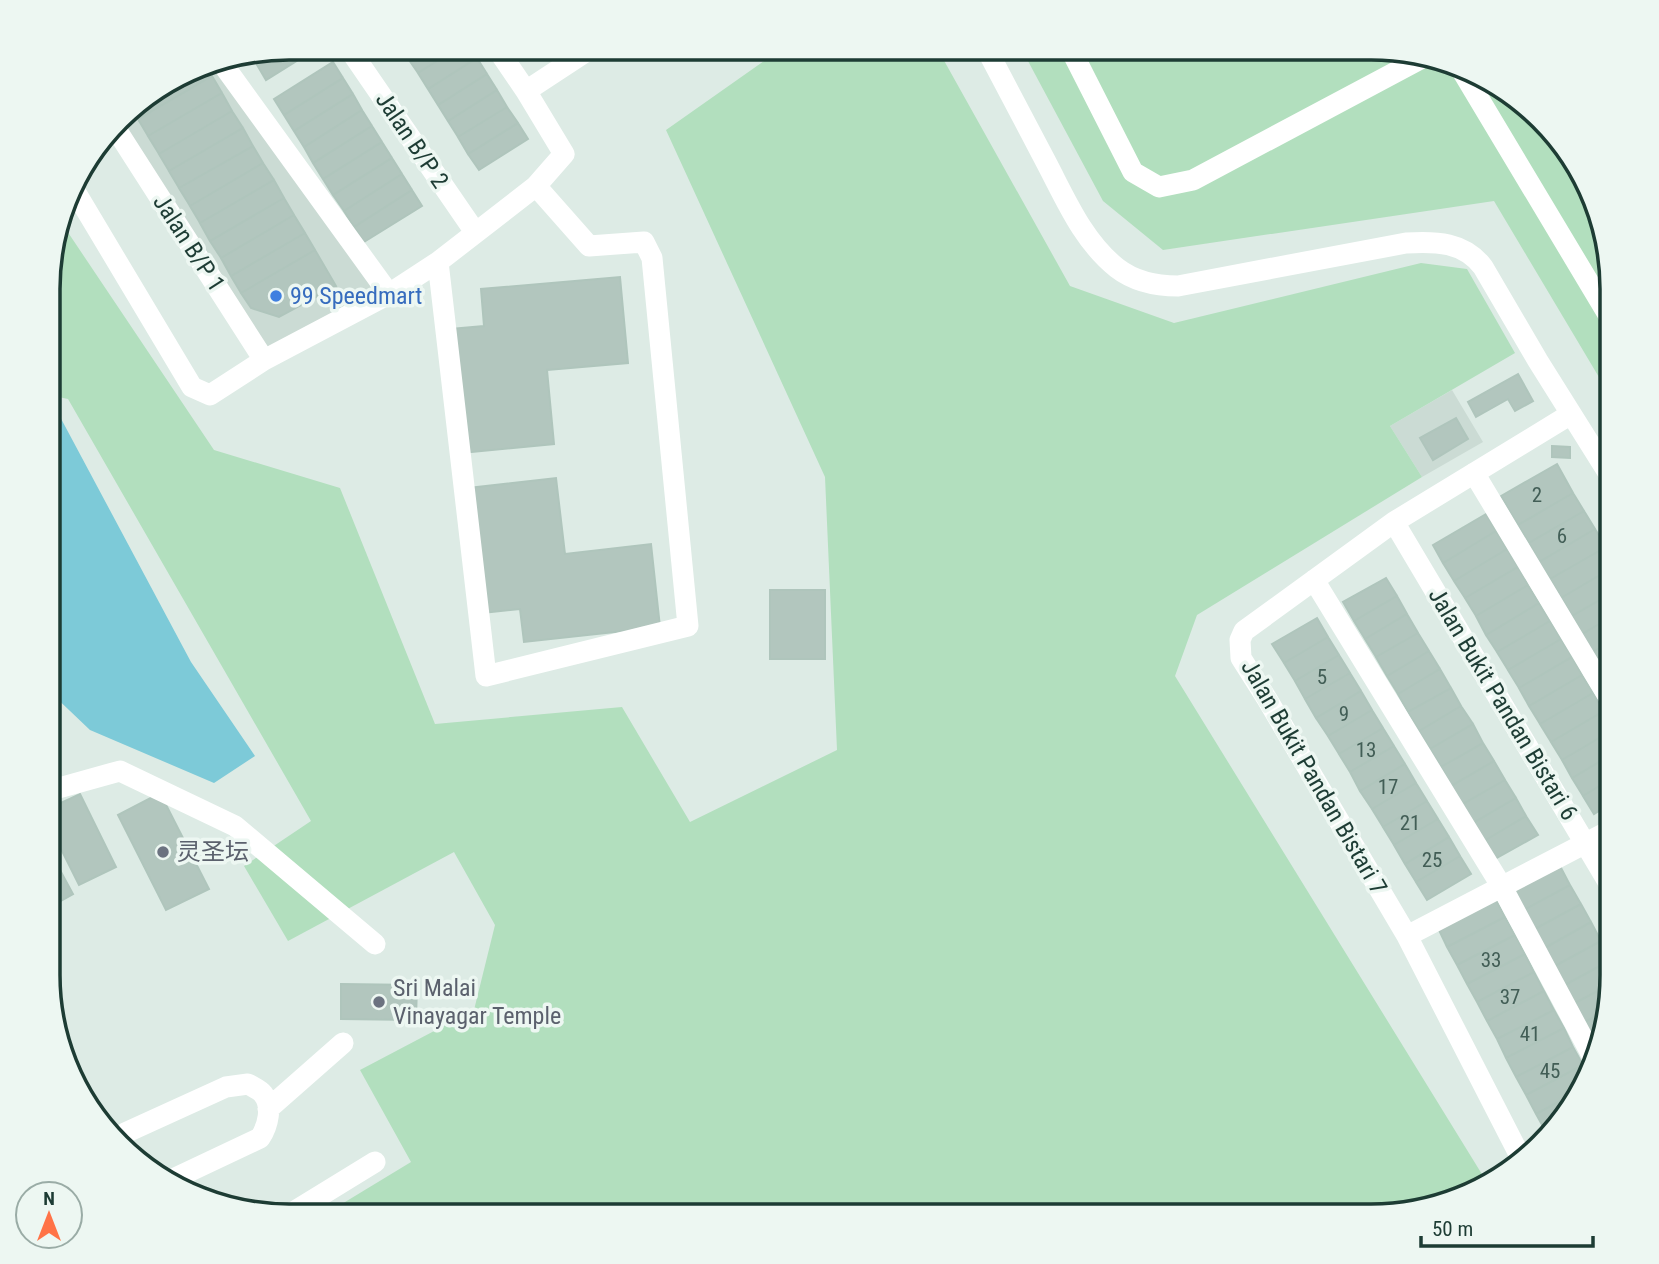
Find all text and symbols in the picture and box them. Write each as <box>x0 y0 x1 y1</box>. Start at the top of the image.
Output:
street label: Jalan B/P 2 <box>370 87 454 193</box>
street label: Jalan B/P 1 <box>147 189 231 297</box>
place label: 99 Speedmart <box>290 282 422 310</box>
marker: 99 Speedmart <box>268 288 284 304</box>
house number: 2 <box>1532 483 1542 507</box>
house number: 6 <box>1557 524 1567 548</box>
street label: Jalan Bukit Pandan Bistari 6 <box>1422 583 1584 825</box>
street label: Jalan Bukit Pandan Bistari 7 <box>1235 655 1393 899</box>
house number: 5 <box>1317 665 1327 689</box>
house number: 9 <box>1339 702 1349 726</box>
house number: 13 <box>1356 738 1376 762</box>
house number: 17 <box>1378 775 1398 799</box>
house number: 21 <box>1400 811 1420 835</box>
place label: 灵圣坛 <box>177 838 249 866</box>
marker: 灵圣坛 <box>155 844 171 860</box>
house number: 25 <box>1422 848 1442 872</box>
house number: 33 <box>1481 948 1501 972</box>
place label: Sri Malai Vinayagar Temple <box>393 974 561 1030</box>
house number: 37 <box>1500 985 1520 1009</box>
marker: Sri Malai Vinayagar Temple <box>371 994 387 1010</box>
house number: 41 <box>1520 1022 1540 1046</box>
house number: 45 <box>1540 1059 1560 1083</box>
north arrow <box>14 1180 84 1250</box>
text: N <box>43 1187 55 1210</box>
scale bar <box>1421 1204 1592 1248</box>
text: 50 m <box>1432 1217 1473 1241</box>

